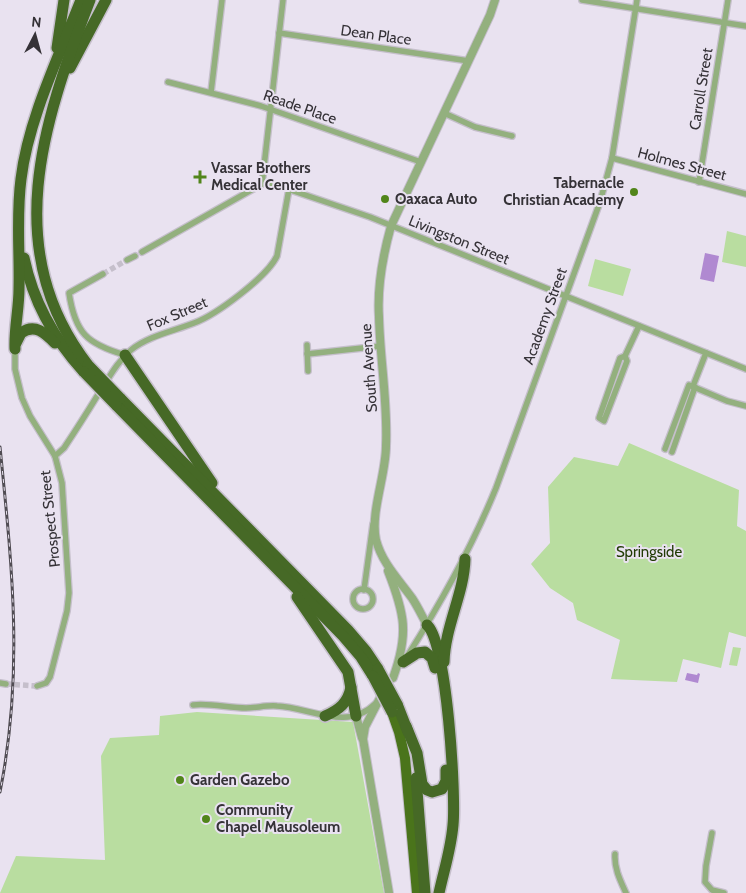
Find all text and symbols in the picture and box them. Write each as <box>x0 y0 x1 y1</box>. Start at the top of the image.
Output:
north arrow <box>10 10 60 60</box>
text: N <box>30 13 42 32</box>
street label: Dean Place <box>340 21 413 49</box>
street label: Carroll Street <box>686 47 716 131</box>
street label: Reade Place <box>261 86 339 128</box>
street label: Holmes Street <box>636 144 728 184</box>
place label: Vassar Brothers Medical Center <box>211 159 311 194</box>
marker: Vassar Brothers Medical Center <box>193 170 207 184</box>
place label: Tabernacle Christian Academy <box>503 174 625 209</box>
marker: Tabernacle Christian Academy <box>628 186 640 198</box>
place label: Oaxaca Auto <box>395 190 478 208</box>
marker: Oaxaca Auto <box>379 193 391 205</box>
street label: Livingston Street <box>406 212 512 268</box>
street label: Academy Street <box>519 265 571 367</box>
street label: Fox Street <box>144 293 210 335</box>
street label: South Avenue <box>357 323 381 413</box>
street label: Prospect Street <box>36 470 64 568</box>
park label: Springside <box>616 543 682 561</box>
place label: Garden Gazebo <box>190 771 290 789</box>
marker: Garden Gazebo <box>174 774 186 786</box>
place label: Community Chapel Mausoleum <box>216 801 340 836</box>
marker: Community Chapel Mausoleum <box>200 813 212 825</box>

